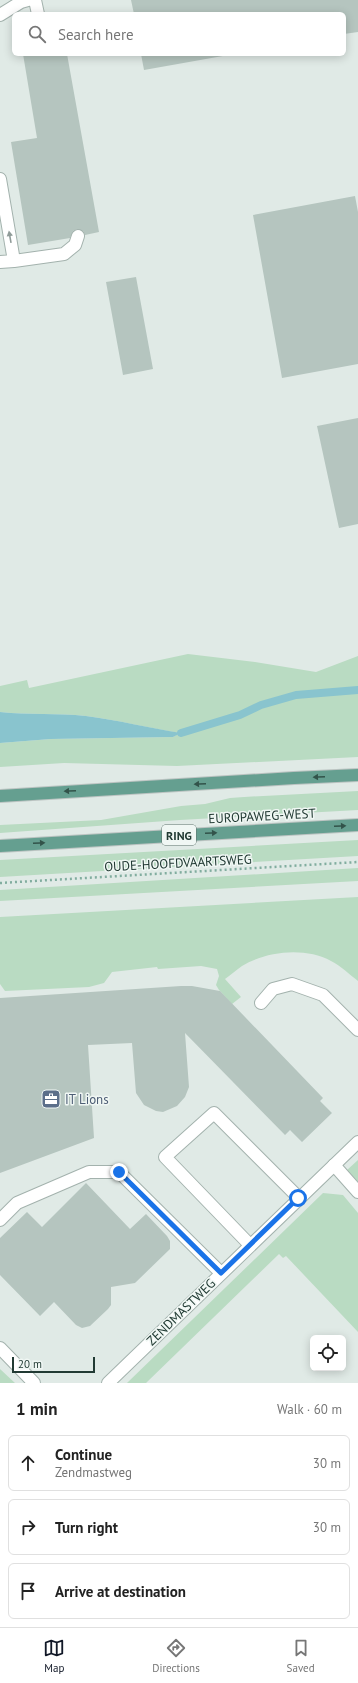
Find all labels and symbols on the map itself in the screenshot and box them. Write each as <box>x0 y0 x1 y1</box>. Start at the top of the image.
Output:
one-way arrow <box>7 231 13 243</box>
one-way arrow <box>312 774 325 780</box>
one-way arrow <box>194 780 206 787</box>
one-way arrow <box>64 788 76 795</box>
street label: EUROPAWEG-WEST <box>208 805 316 827</box>
one-way arrow <box>334 822 346 829</box>
road number: RING <box>162 825 196 845</box>
one-way arrow <box>205 830 218 836</box>
one-way arrow <box>33 840 45 847</box>
street label: OUDE-HOOFDVAARTSWEG <box>104 851 252 875</box>
office icon: IT Lions <box>40 1088 62 1110</box>
place label: IT Lions <box>65 1091 109 1108</box>
route end <box>110 1163 128 1181</box>
route start <box>289 1189 307 1207</box>
street label: ZENDMASTWEG <box>143 1275 219 1349</box>
scale bar <box>12 1355 95 1374</box>

